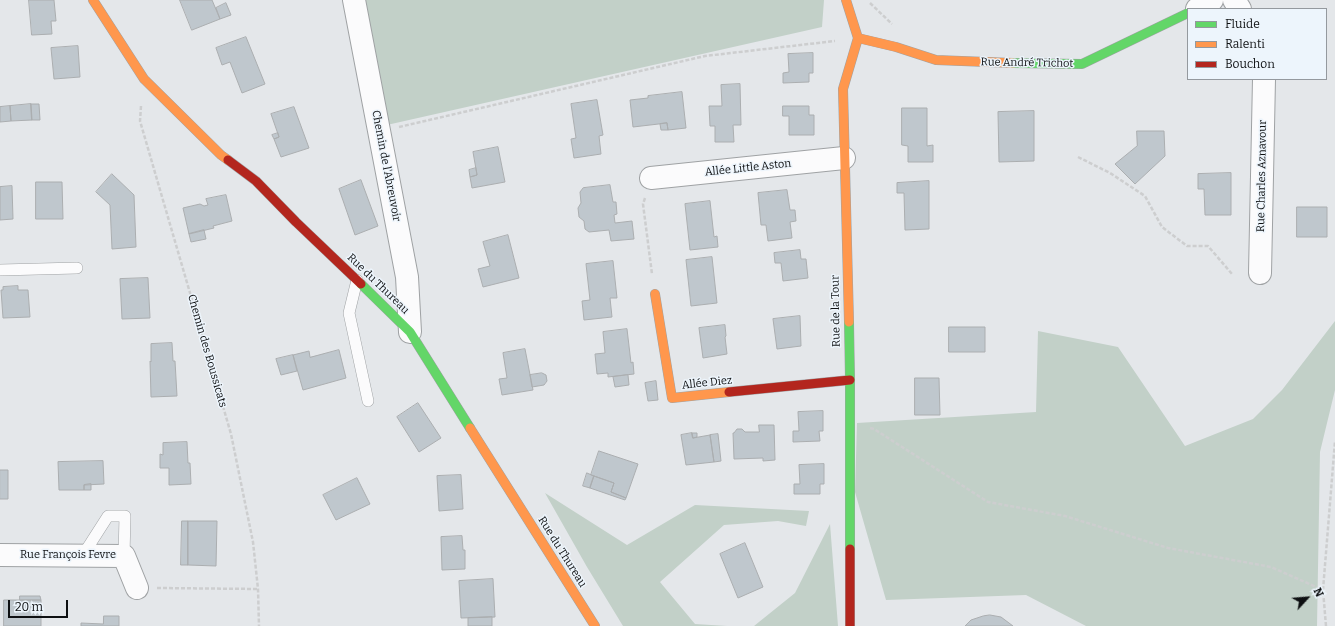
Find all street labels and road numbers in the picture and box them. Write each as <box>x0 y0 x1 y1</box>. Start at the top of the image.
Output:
street label: Rue André Trichot <box>981 56 1073 70</box>
street label: Chemin de l'Abreuvoir <box>369 109 403 223</box>
street label: Rue Charles Aznavour <box>1254 120 1270 232</box>
street label: Allée Little Aston <box>704 157 792 179</box>
street label: Rue du Thureau <box>344 251 412 317</box>
street label: Rue de la Tour <box>829 275 843 347</box>
street label: Chemin des Boussicats <box>185 293 229 409</box>
street label: Allée Diez <box>681 374 733 392</box>
street label: Rue du Thureau <box>535 514 589 590</box>
street label: Rue François Fevre <box>20 548 116 562</box>

